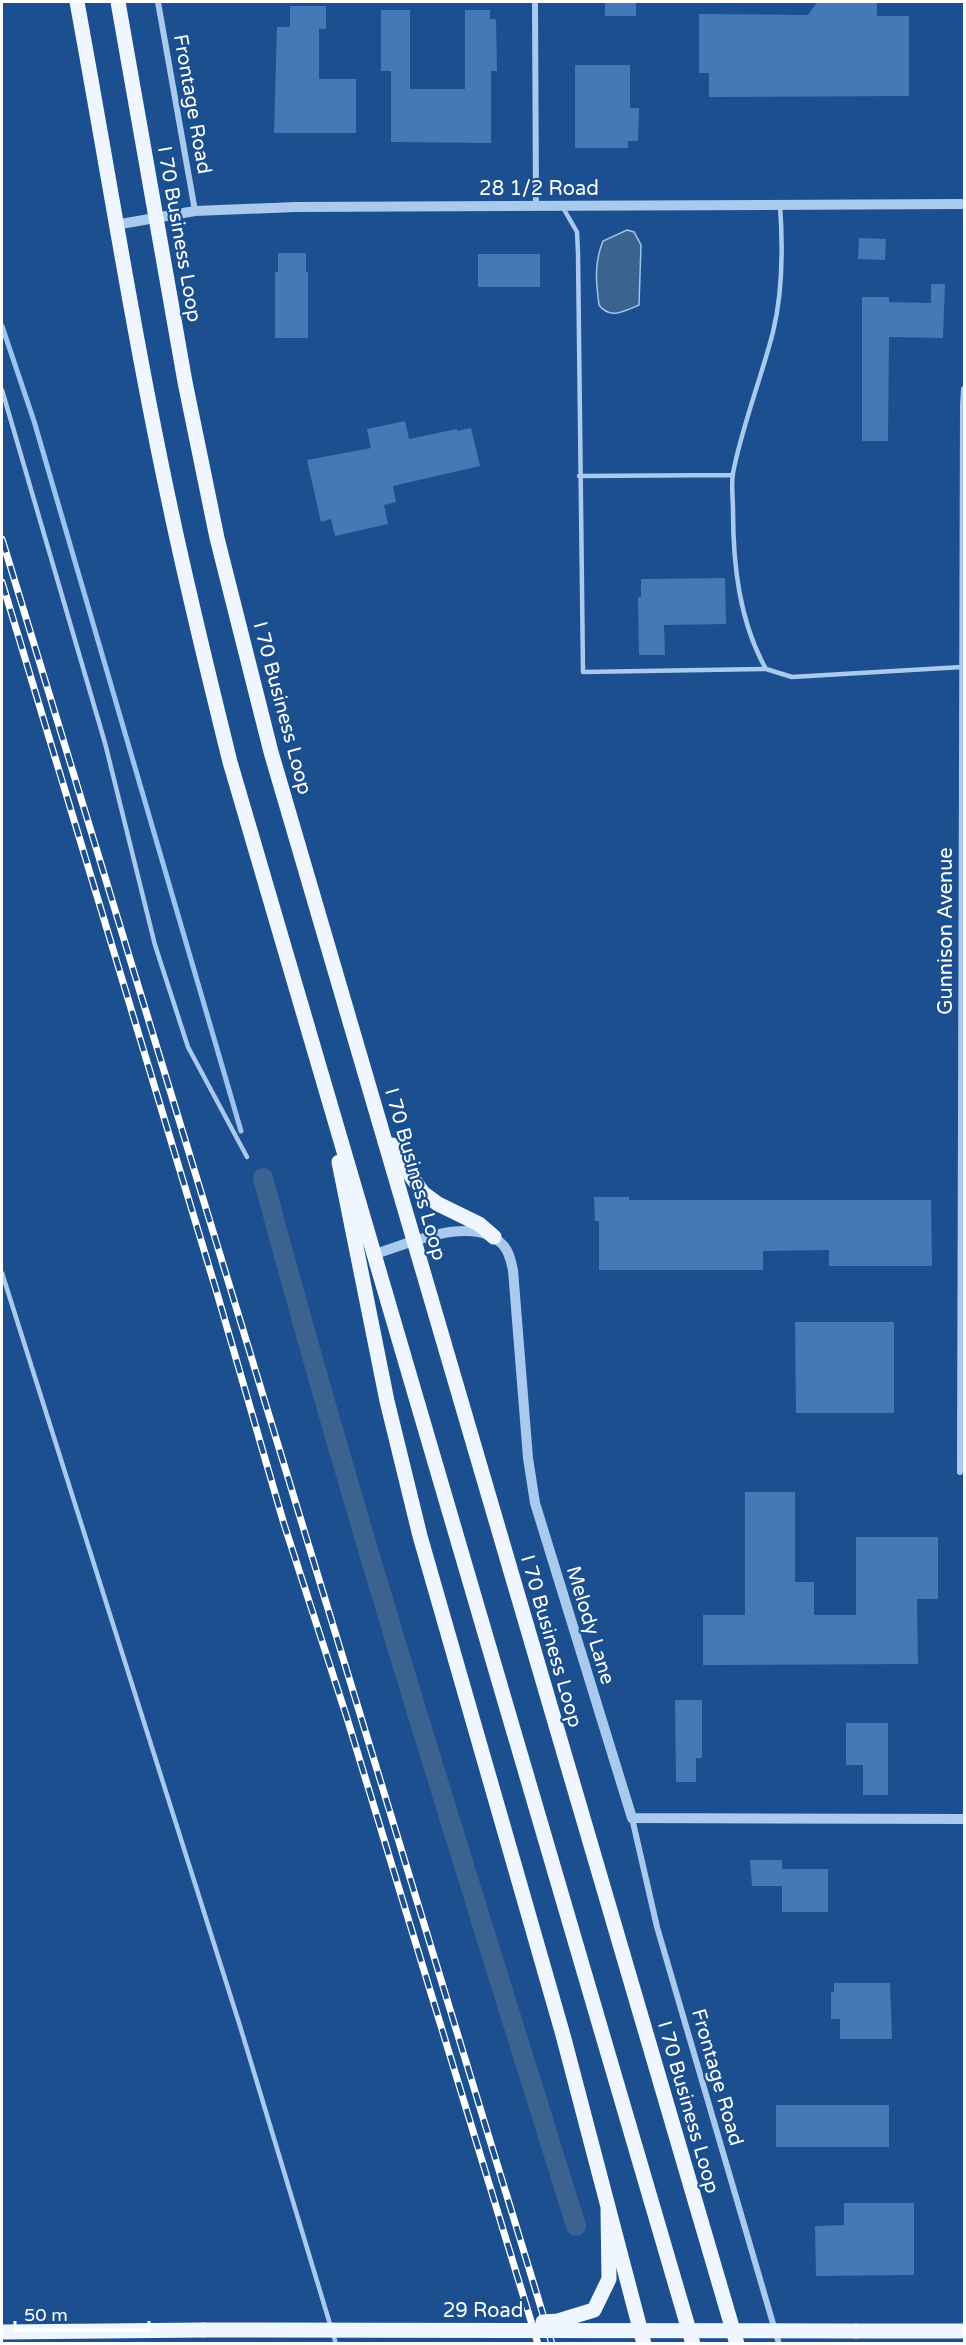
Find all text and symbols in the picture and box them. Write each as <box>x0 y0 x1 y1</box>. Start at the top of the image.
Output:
street label: Frontage Road <box>168 32 216 176</box>
street label: I 70 Business Loop <box>152 144 206 324</box>
street label: 28 1/2 Road <box>479 177 599 201</box>
street label: I 70 Business Loop <box>247 619 317 797</box>
street label: Gunnison Avenue <box>934 847 958 1015</box>
street label: I 70 Business Loop <box>379 1085 451 1263</box>
street label: I 70 Business Loop <box>515 1552 587 1730</box>
street label: Melody Lane <box>561 1563 619 1687</box>
street label: Frontage Road <box>686 2006 748 2149</box>
street label: I 70 Business Loop <box>652 2018 724 2196</box>
scale bar <box>15 2294 148 2332</box>
street label: 29 Road <box>443 2299 523 2323</box>
text: 50 m <box>24 2304 68 2326</box>

